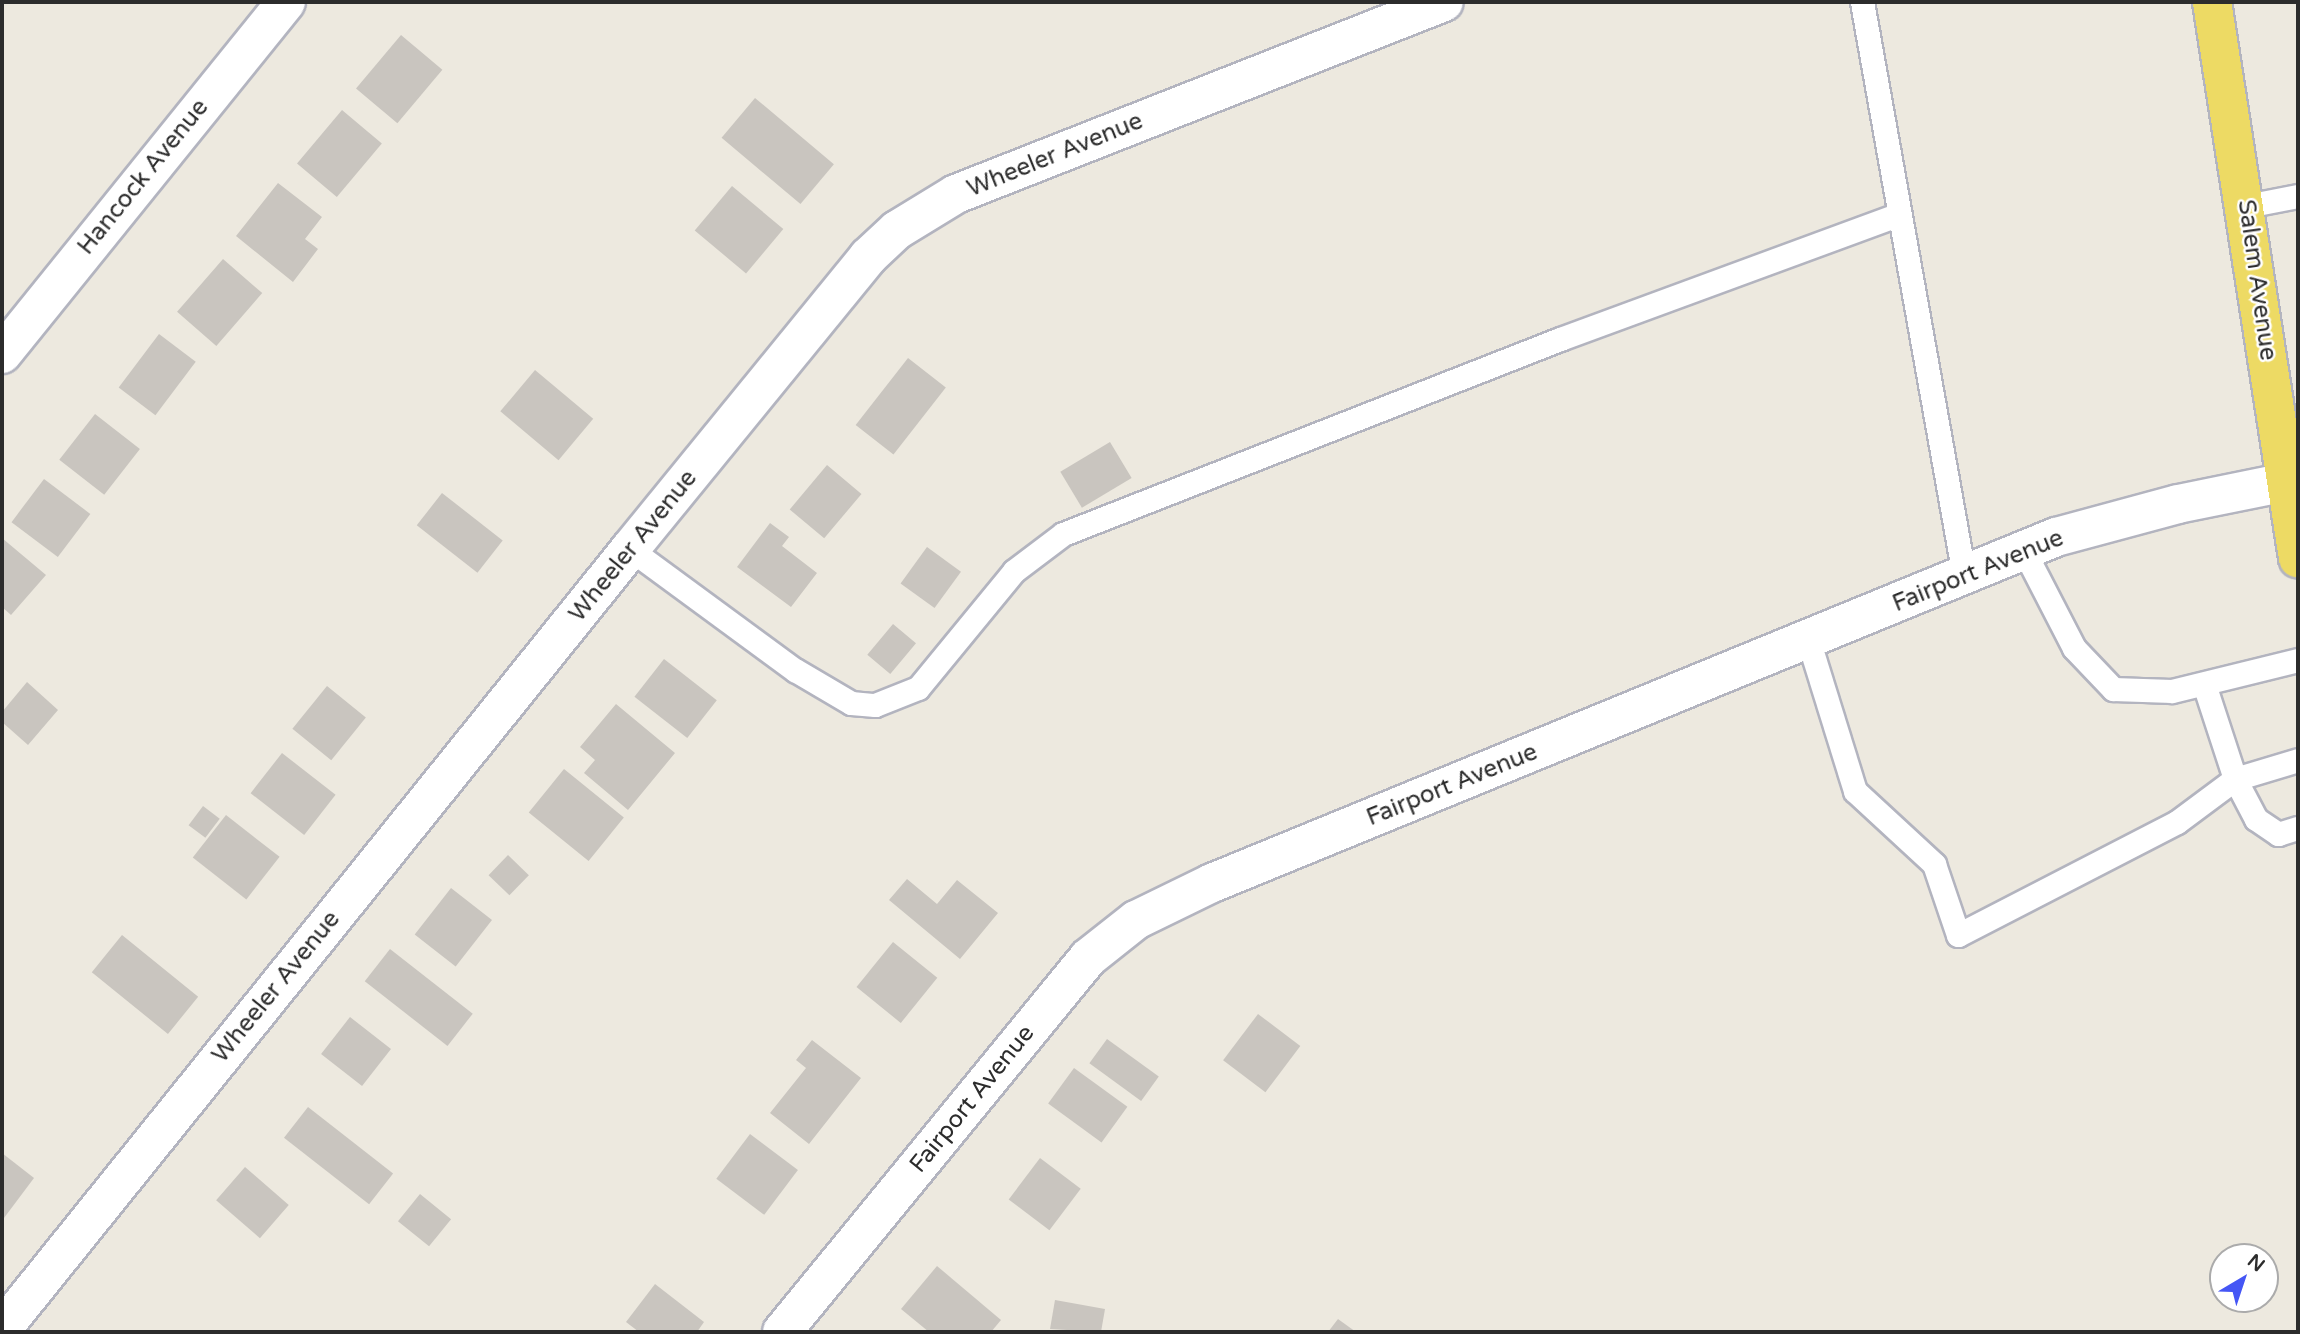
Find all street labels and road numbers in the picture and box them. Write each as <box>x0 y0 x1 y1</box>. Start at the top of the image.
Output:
street label: Hancock Avenue <box>72 94 214 260</box>
street label: Wheeler Avenue <box>963 107 1147 203</box>
street label: Salem Avenue <box>2231 198 2283 362</box>
street label: Wheeler Avenue <box>563 464 703 628</box>
street label: Fairport Avenue <box>1888 524 2068 618</box>
street label: Fairport Avenue <box>1362 738 1542 832</box>
street label: Wheeler Avenue <box>206 905 346 1069</box>
street label: Fairport Avenue <box>904 1019 1040 1179</box>

